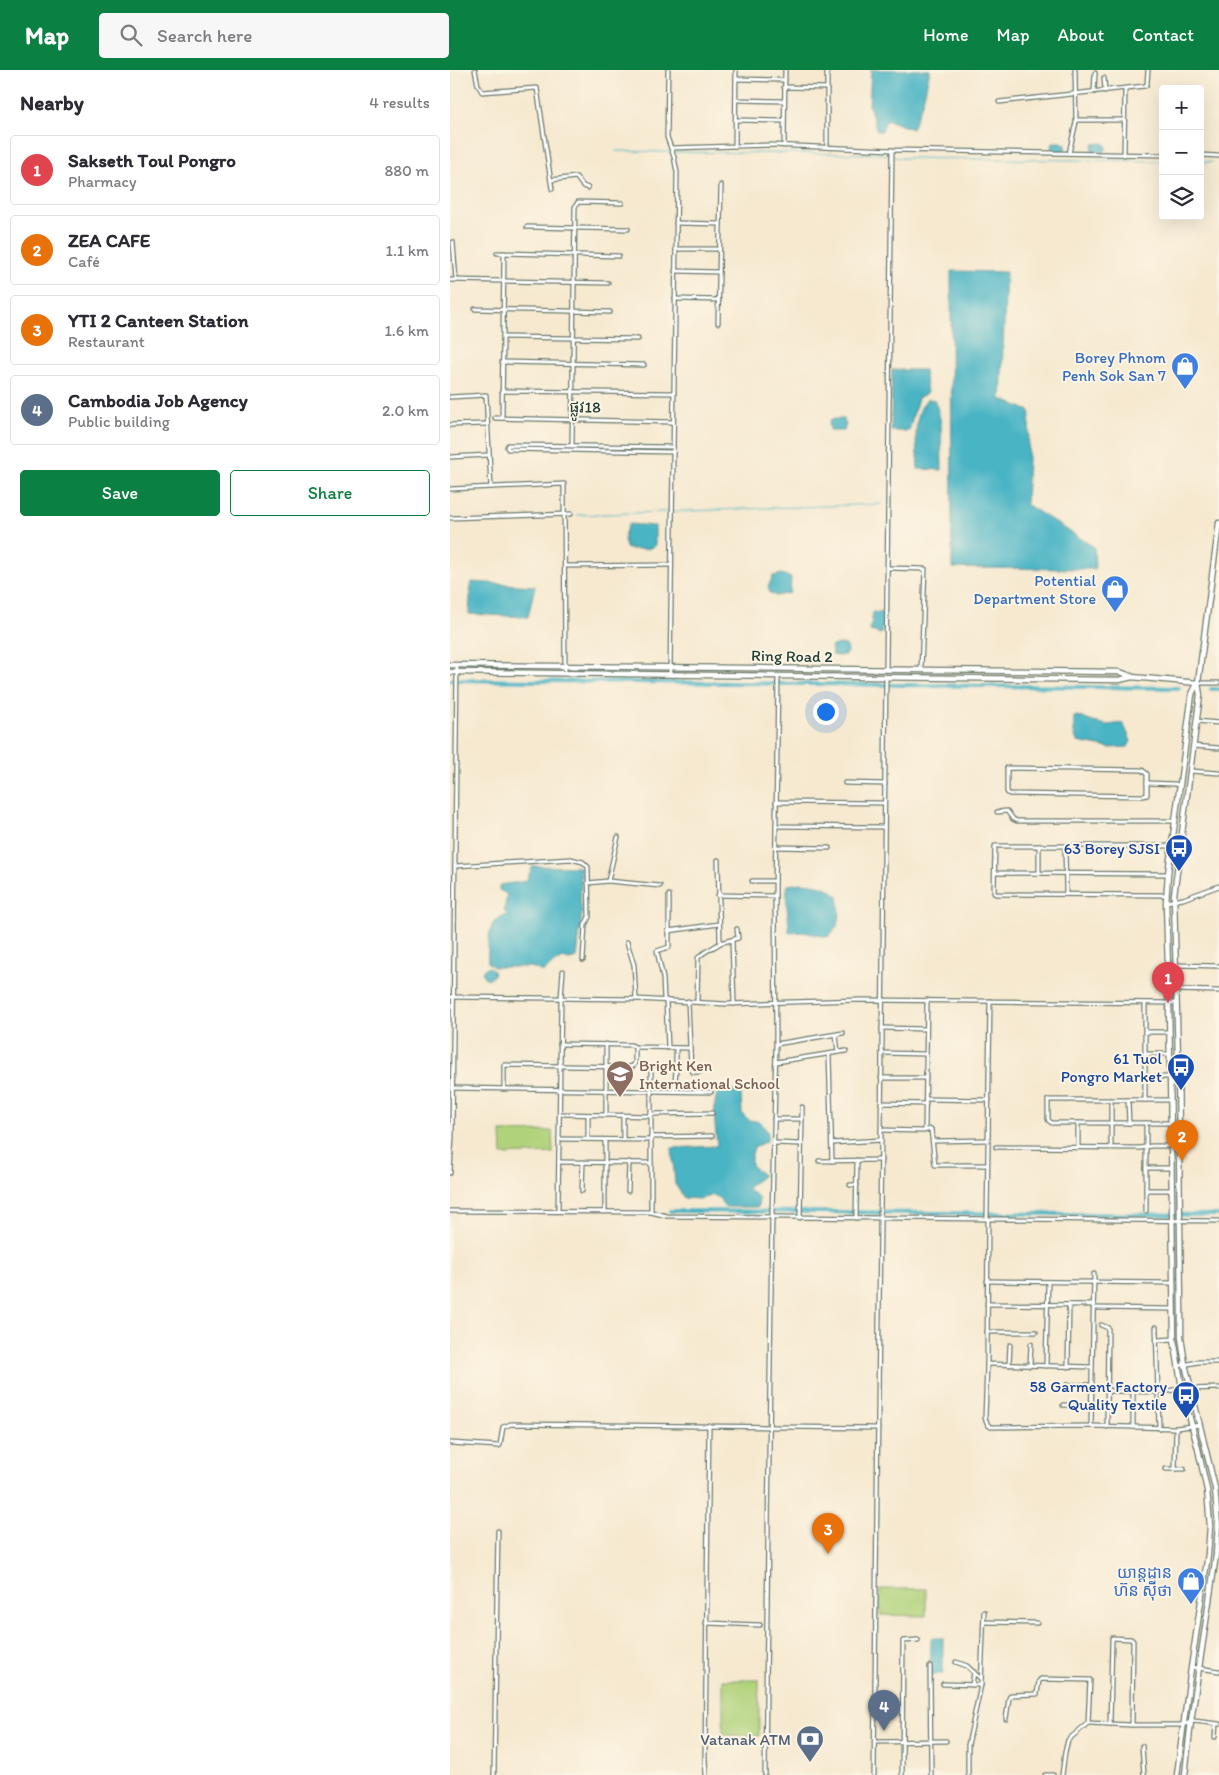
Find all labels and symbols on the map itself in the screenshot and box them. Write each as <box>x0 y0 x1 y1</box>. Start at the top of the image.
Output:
place label: Borey Phnom Penh Sok San 7 <box>1062 348 1166 385</box>
shop icon: Borey Phnom Penh Sok San 7 <box>1170 351 1200 390</box>
street label: ផ្លូវ18 <box>569 397 601 422</box>
place label: Potential Department Store <box>973 571 1096 608</box>
shop icon: Potential Department Store <box>1100 574 1130 613</box>
street label: Ring Road 2 <box>751 646 834 666</box>
your location <box>813 699 839 725</box>
bus stop icon: 63 Borey SJSI <box>1164 833 1194 872</box>
place label: 63 Borey SJSI <box>1064 839 1160 858</box>
pin: 1 <box>1152 962 1184 1003</box>
place label: 61 Tuol Pongro Market <box>1061 1049 1162 1086</box>
bus stop icon: 61 Tuol Pongro Market <box>1166 1052 1196 1091</box>
place label: Bright Ken International School <box>639 1056 780 1093</box>
school or university icon: Bright Ken International School <box>605 1059 635 1098</box>
pin: 2 <box>1166 1120 1198 1161</box>
place label: 58 Garment Factory Quality Textile <box>1029 1377 1167 1414</box>
bus stop icon: 58 Garment Factory Quality Textile <box>1171 1380 1201 1419</box>
pin: 3 <box>812 1513 844 1554</box>
place label: យាន្ដដ្ឋាន ហ៊ន ស៊ីថា <box>1114 1563 1172 1601</box>
shop icon: យាន្ដដ្ឋាន ហ៊ន ស៊ីថា <box>1176 1566 1206 1605</box>
pin: 4 <box>868 1690 900 1731</box>
bank icon: Vatanak ATM <box>795 1724 825 1763</box>
place label: Vatanak ATM <box>700 1730 791 1749</box>

